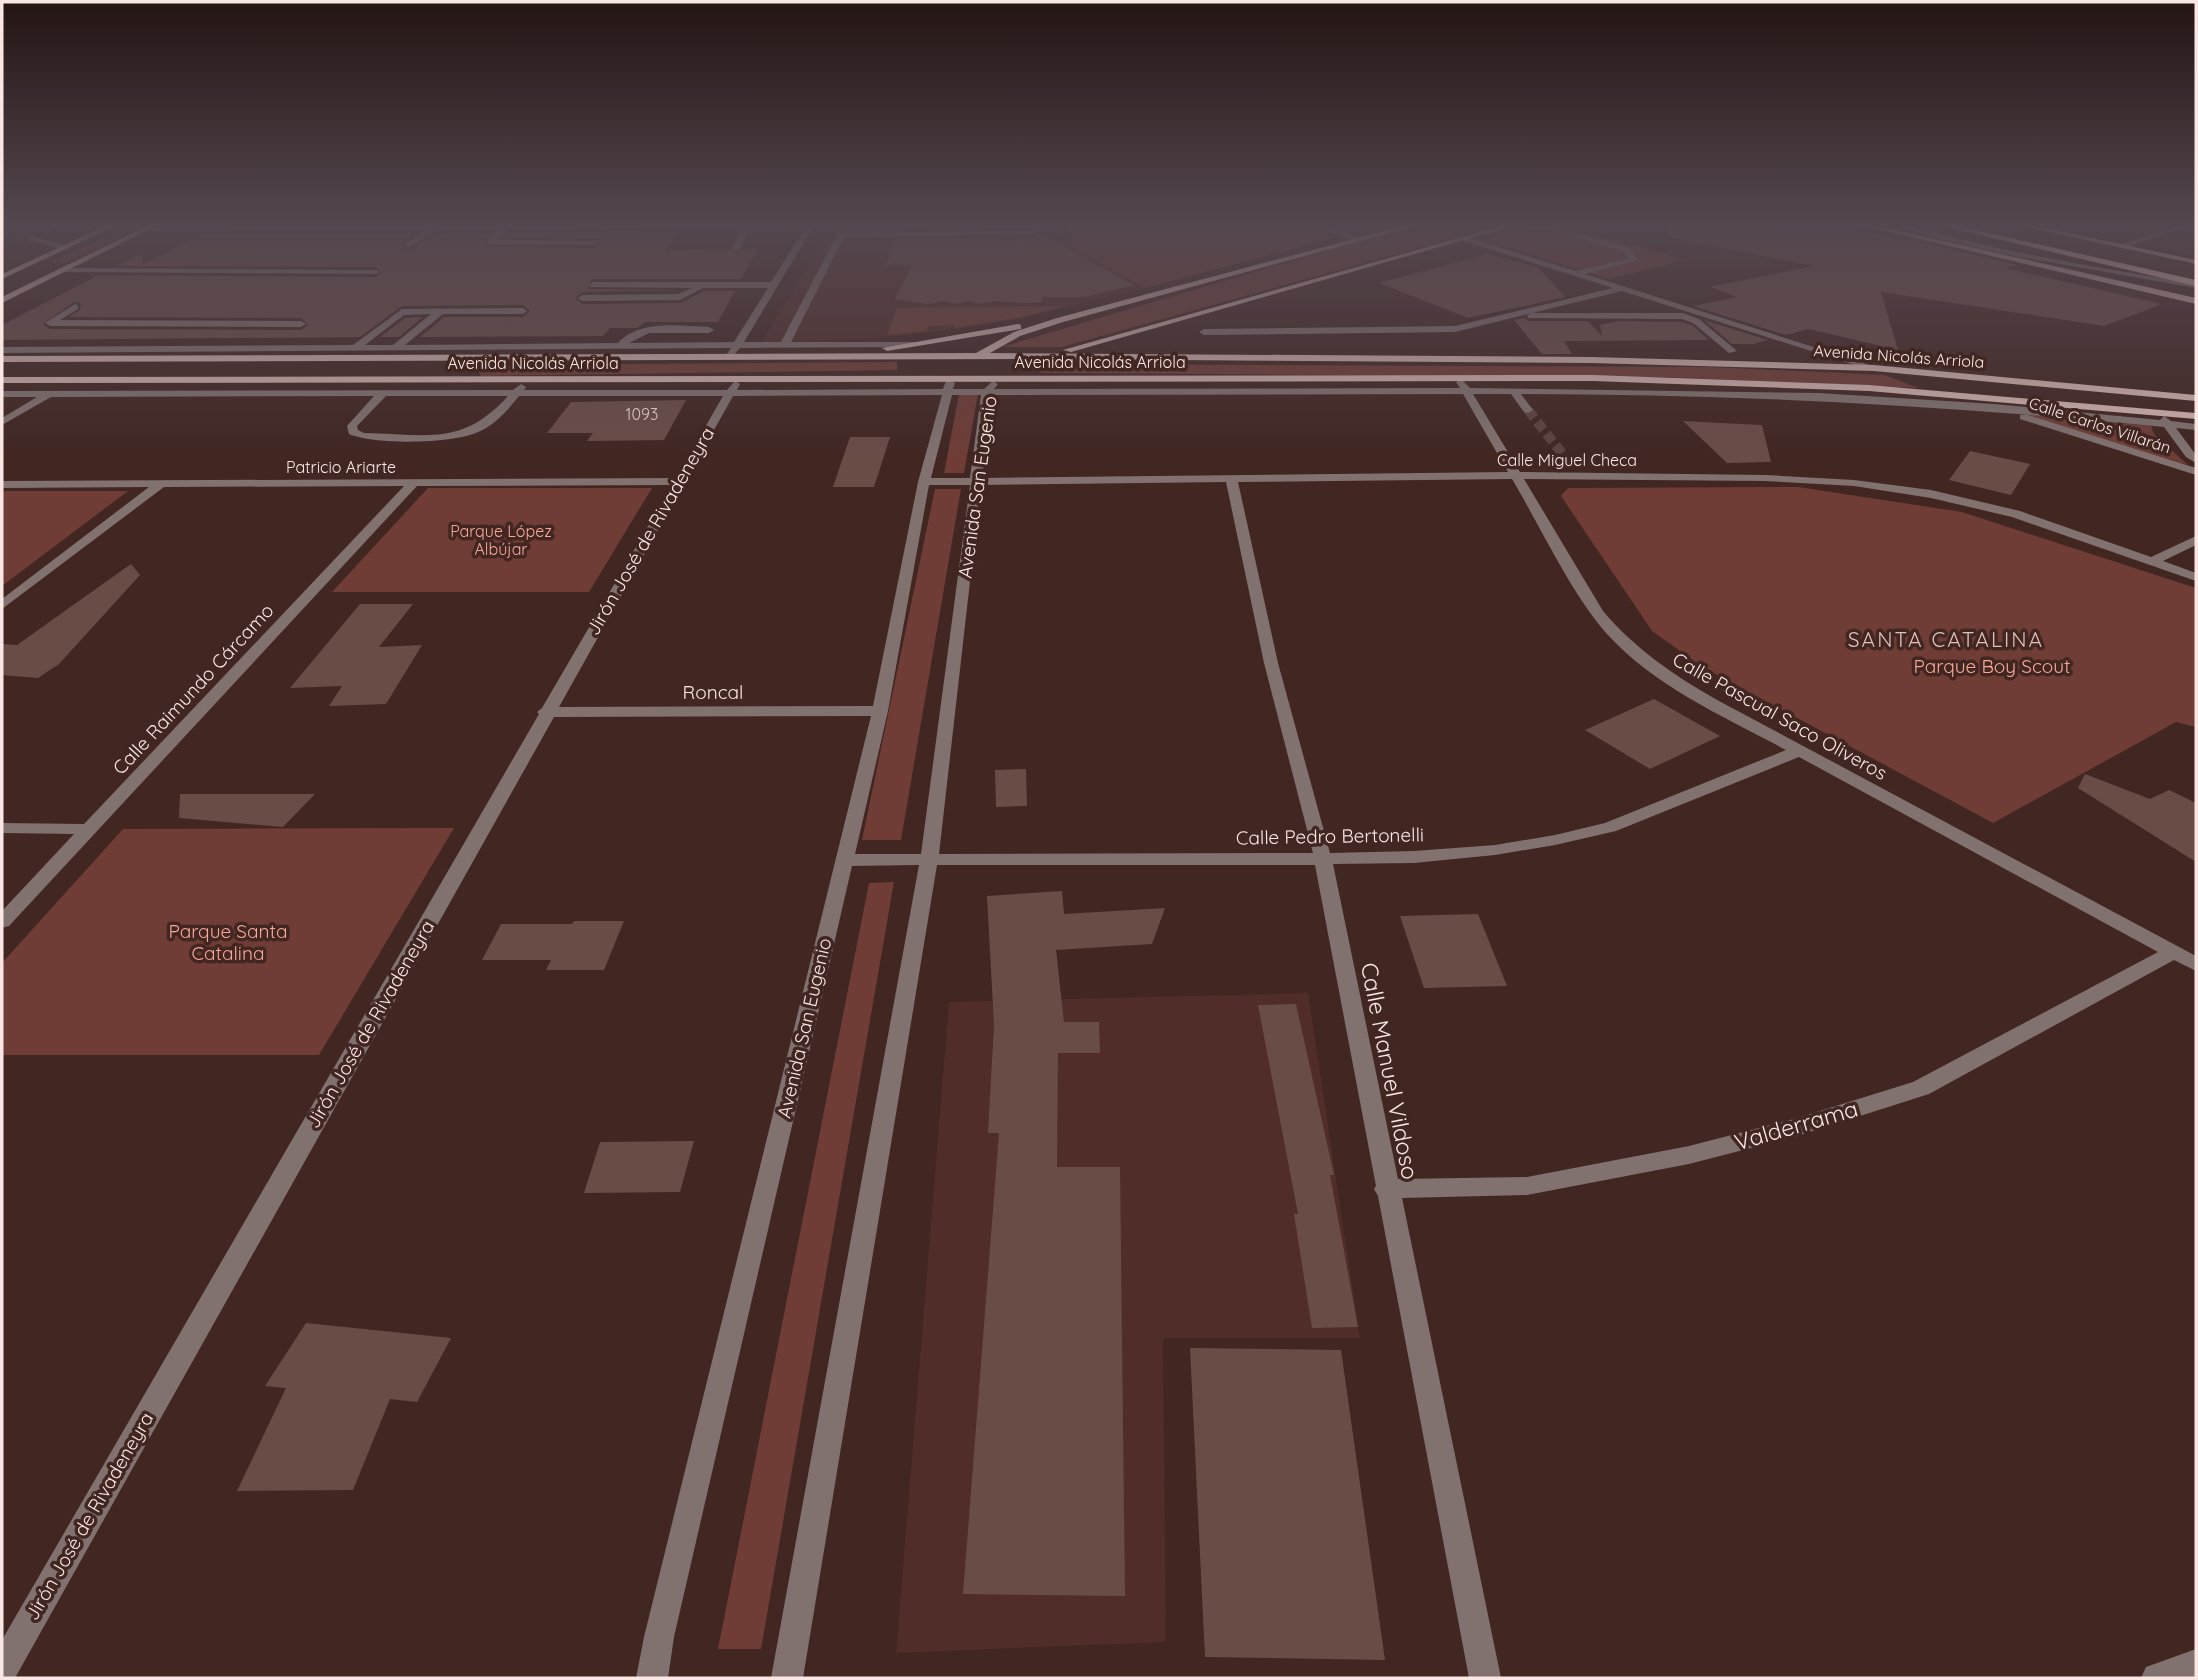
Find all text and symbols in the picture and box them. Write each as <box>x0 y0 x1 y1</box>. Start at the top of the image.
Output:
street label: Avenida Nicolás Arriola <box>1813 340 1985 372</box>
street label: Avenida Nicolás Arriola <box>1014 352 1186 372</box>
street label: Avenida Nicolás Arriola <box>447 353 619 373</box>
street label: Calle Carlos Villarán <box>2026 393 2174 457</box>
street label: Avenida San Eugenio <box>952 394 1002 580</box>
house number: 1093 <box>626 404 658 424</box>
street label: Jirón José de Rivadeneyra <box>581 423 719 639</box>
street label: Calle Miguel Checa <box>1497 450 1637 470</box>
street label: Patricio Ariarte <box>286 457 396 477</box>
park label: Parque López Albújar <box>450 521 552 559</box>
street label: Calle Raimundo Cárcamo <box>107 599 279 779</box>
district label: SANTA CATALINA <box>1848 626 2044 652</box>
street label: Calle Pascual Saco Oliveros <box>1669 647 1891 785</box>
park label: Parque Boy Scout <box>1914 654 2070 678</box>
street label: Roncal <box>683 680 743 704</box>
street label: Calle Pedro Bertonelli <box>1236 822 1424 850</box>
street label: Jirón José de Rivadeneyra <box>301 916 439 1132</box>
park label: Parque Santa Catalina <box>168 919 288 965</box>
street label: Avenida San Eugenio <box>772 936 836 1120</box>
street label: Calle Manuel Vildoso <box>1355 960 1425 1182</box>
street label: Valderrama <box>1731 1094 1861 1156</box>
street label: Jirón José de Rivadeneyra <box>20 1408 158 1624</box>

